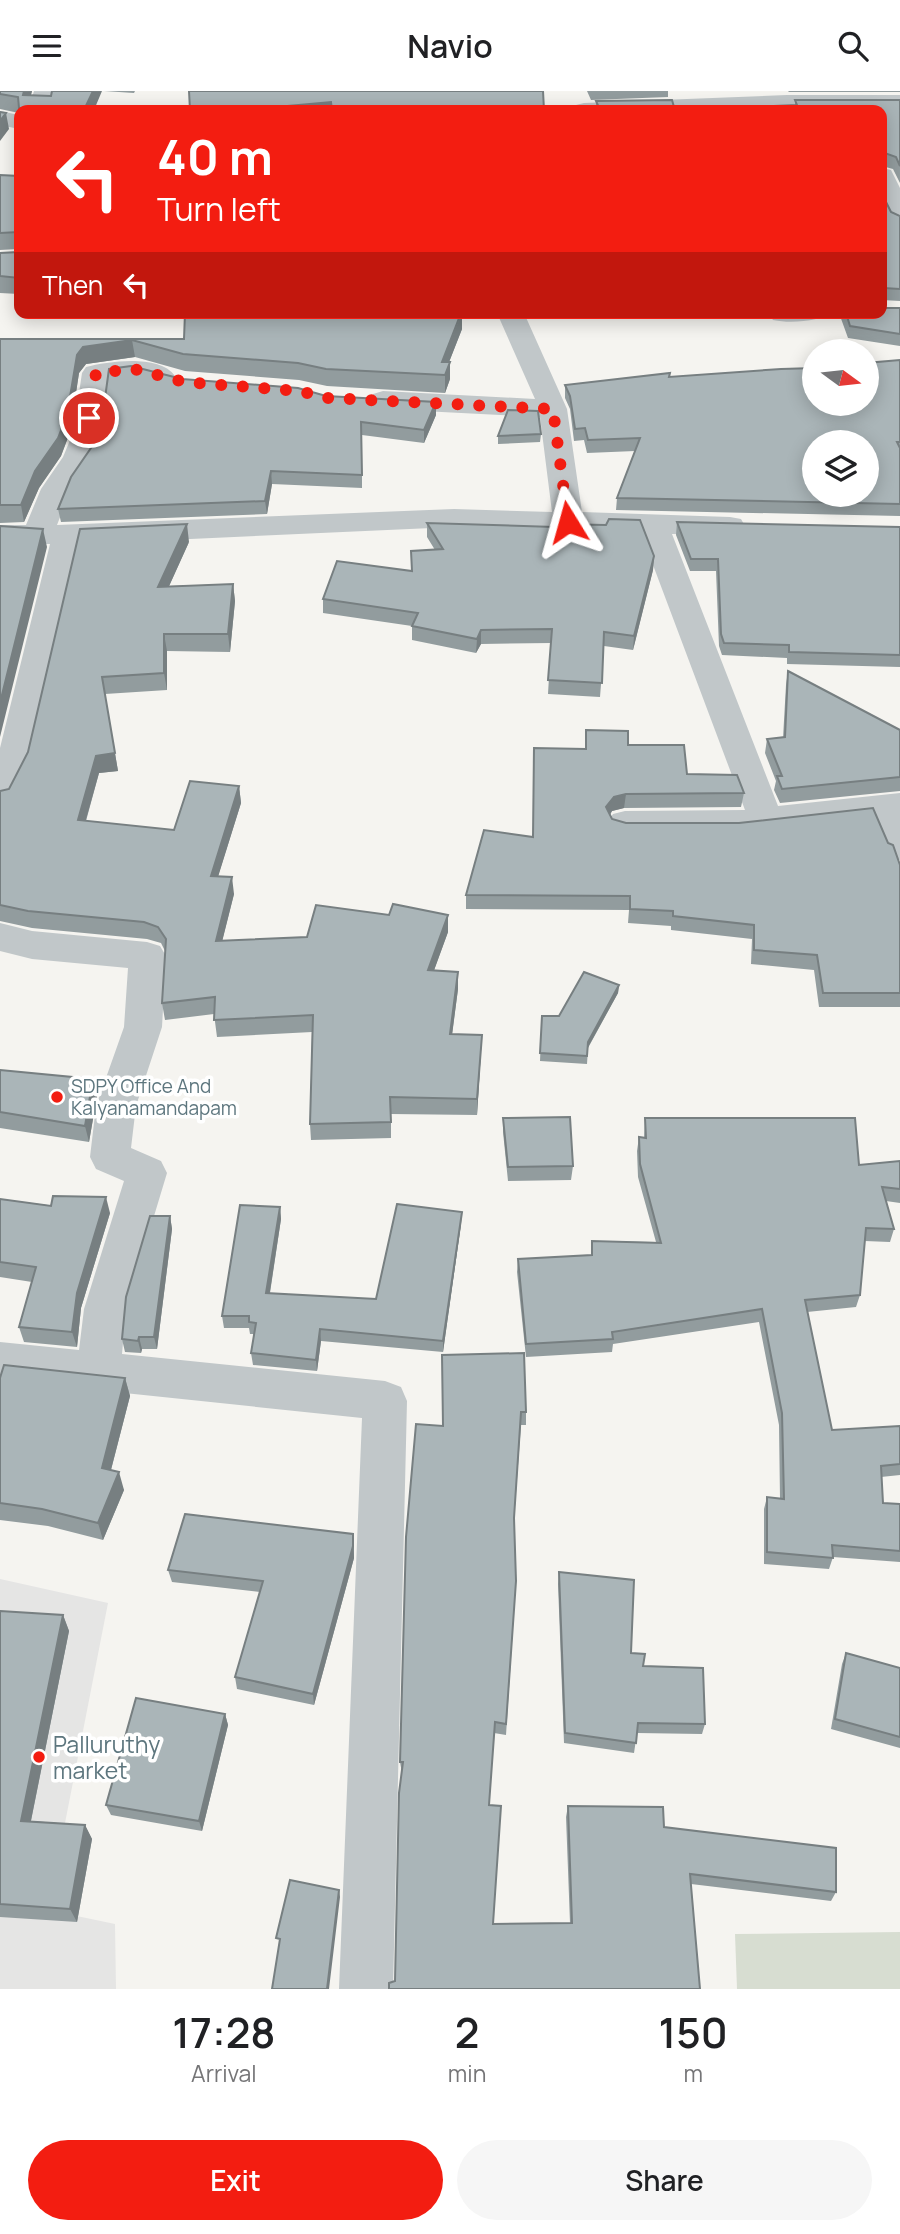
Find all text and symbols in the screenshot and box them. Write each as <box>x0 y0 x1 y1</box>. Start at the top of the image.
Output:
text: Navio <box>407 24 493 68</box>
icon: menu <box>28 27 66 65</box>
icon: search <box>834 27 872 65</box>
text: 40 m <box>157 123 273 190</box>
icon: left <box>42 133 133 224</box>
text: Turn left <box>157 187 281 231</box>
icon: left <box>117 266 155 304</box>
text: Then <box>42 267 103 303</box>
north arrow <box>802 339 878 417</box>
map controls <box>802 339 879 507</box>
pin <box>59 388 119 448</box>
icon: arrive <box>70 399 108 437</box>
button: layers <box>802 430 879 507</box>
position arrow <box>531 485 605 559</box>
place label: SDPY Office And Kalyanamandapam <box>71 1073 237 1121</box>
marker: SDPY Office And Kalyanamandapam <box>49 1089 65 1105</box>
place label: Palluruthy market <box>53 1728 161 1786</box>
marker: Palluruthy market <box>31 1749 47 1765</box>
text: 17:28 <box>172 2003 276 2061</box>
text: 2 <box>455 2003 479 2061</box>
text: 150 <box>659 2003 728 2061</box>
text: Arrival <box>191 2057 257 2089</box>
text: min <box>448 2057 486 2089</box>
text: m <box>683 2057 703 2089</box>
button: Exit <box>28 2140 443 2220</box>
button: Share <box>457 2140 872 2220</box>

